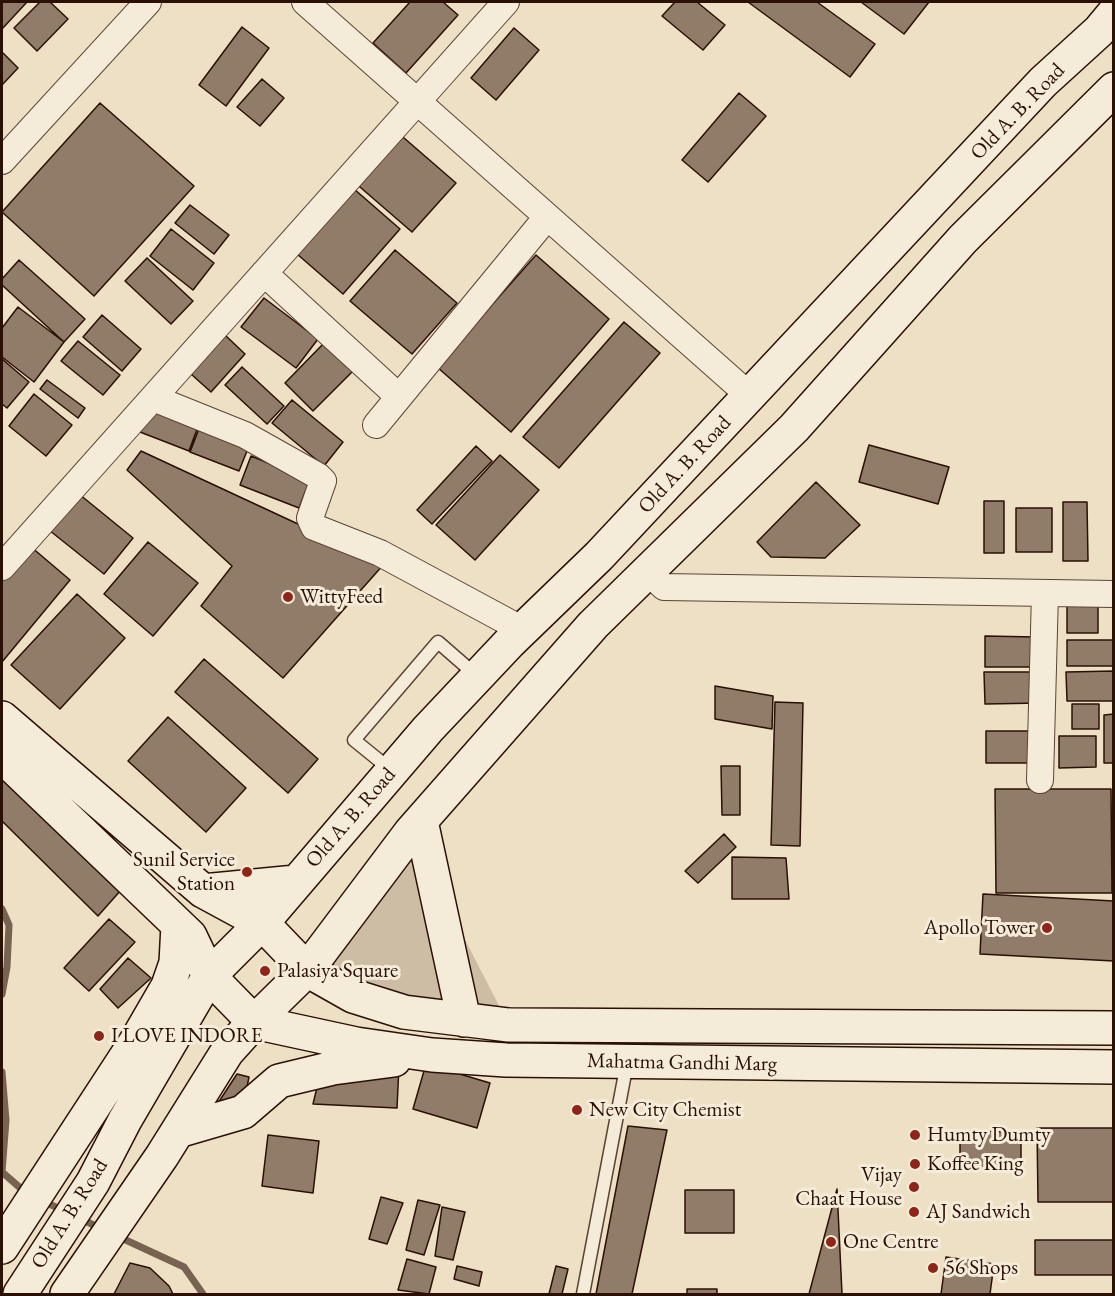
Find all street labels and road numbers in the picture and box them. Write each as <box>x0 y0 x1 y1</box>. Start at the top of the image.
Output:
street label: Old A. B. Road <box>966 58 1070 166</box>
street label: Old A. B. Road <box>633 411 737 519</box>
street label: Old A. B. Road <box>301 763 401 873</box>
street label: Mahatma Gandhi Marg <box>587 1049 777 1077</box>
street label: Old A. B. Road <box>26 1154 114 1274</box>

